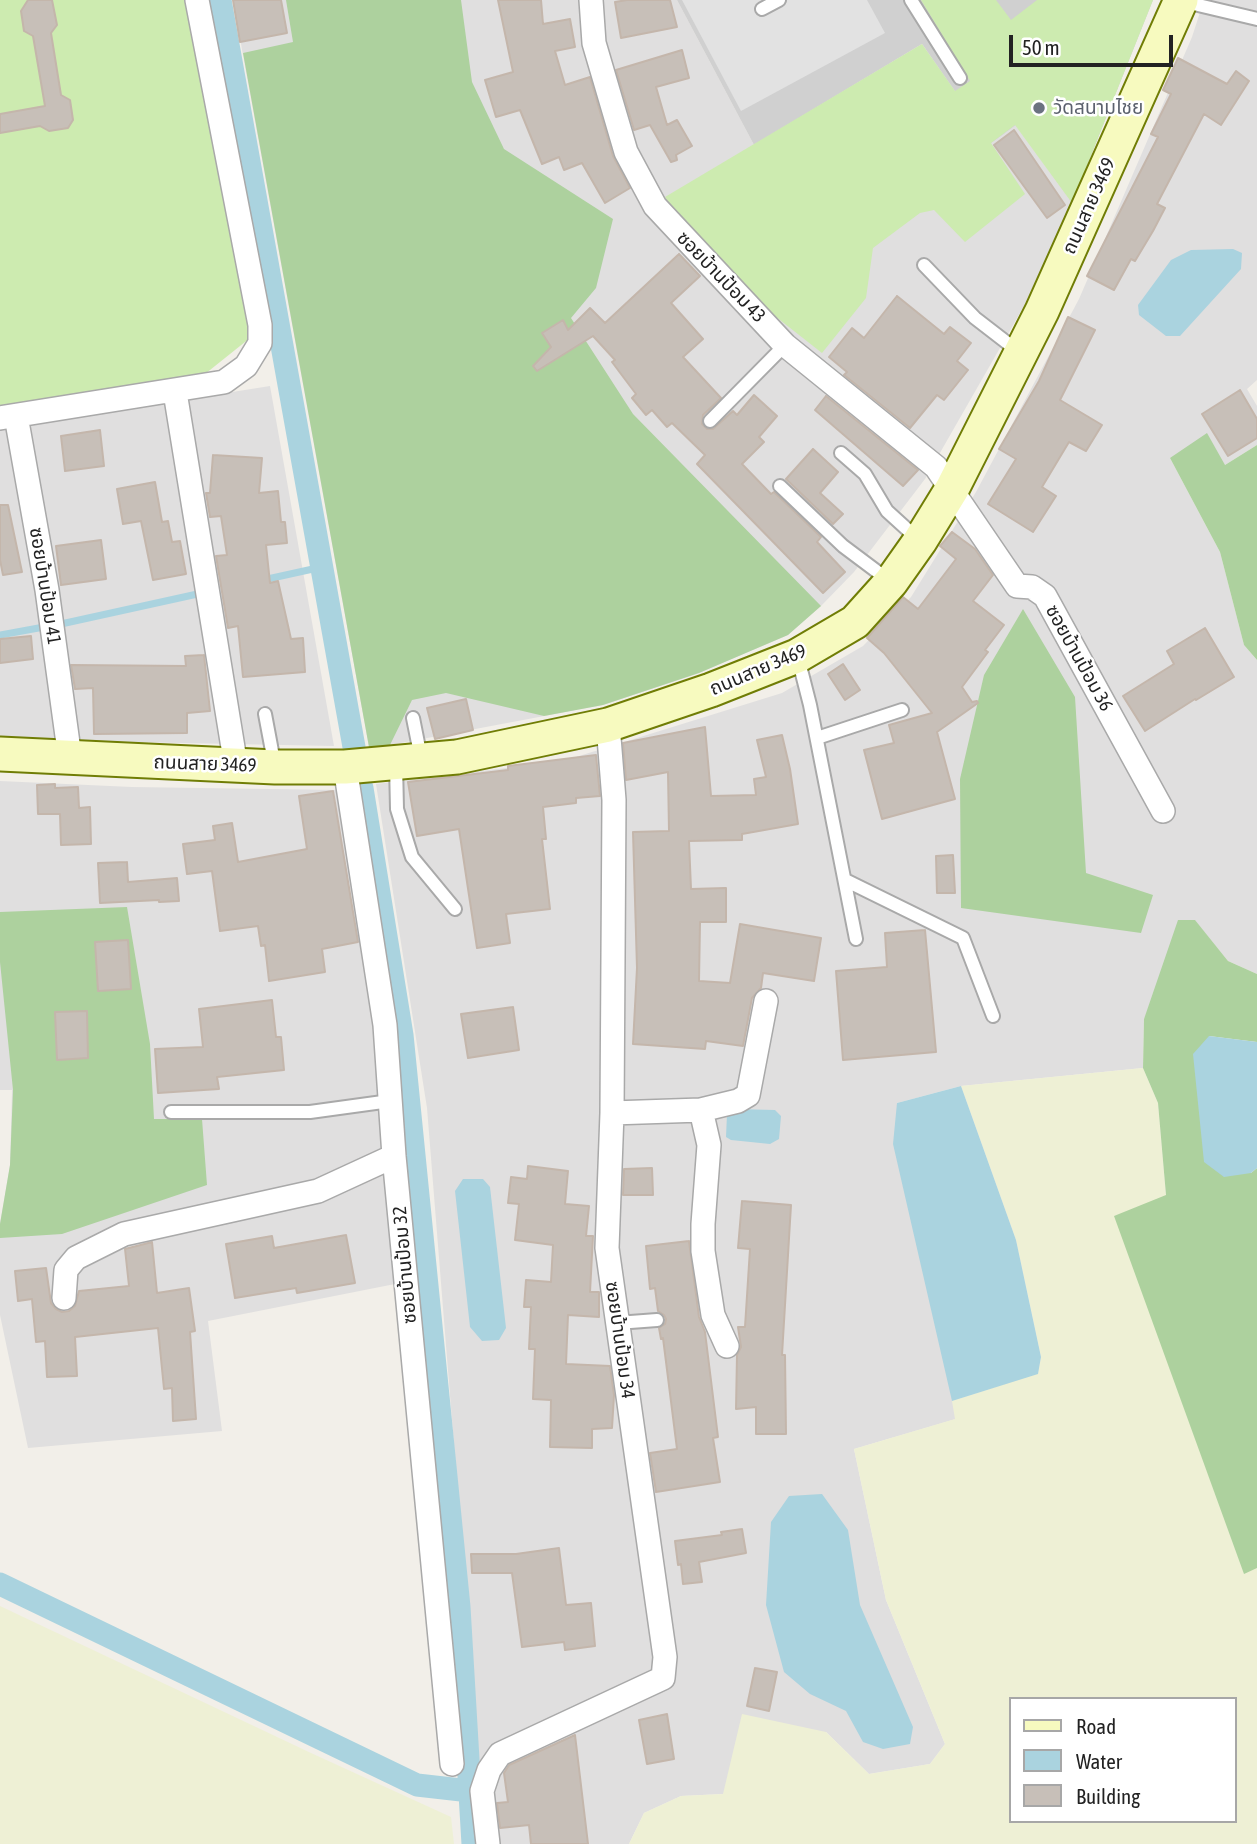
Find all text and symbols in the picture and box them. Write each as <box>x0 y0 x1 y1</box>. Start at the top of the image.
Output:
scale bar <box>1012 21 1176 65</box>
text: 50 m <box>1022 35 1060 59</box>
place label: วัดสนามไชย <box>1053 97 1143 119</box>
marker: วัดสนามไชย <box>1031 100 1047 116</box>
street label: ถนนสาย 3469 <box>1058 154 1120 258</box>
street label: ซอยบ้านป้อม 43 <box>672 227 770 327</box>
street label: ซอยบ้านป้อม 41 <box>25 526 65 646</box>
street label: ซอยบ้านป้อม 36 <box>1040 601 1118 715</box>
street label: ถนนสาย 3469 <box>706 639 810 701</box>
street label: ถนนสาย 3469 <box>153 751 257 777</box>
street label: ซอยบ้านป้อม 32 <box>388 1205 422 1325</box>
street label: ซอยบ้านป้อม 34 <box>600 1280 640 1400</box>
legend <box>1009 1697 1236 1823</box>
text: Road <box>1076 1714 1116 1738</box>
text: Water <box>1076 1749 1122 1773</box>
text: Building <box>1076 1784 1140 1808</box>

